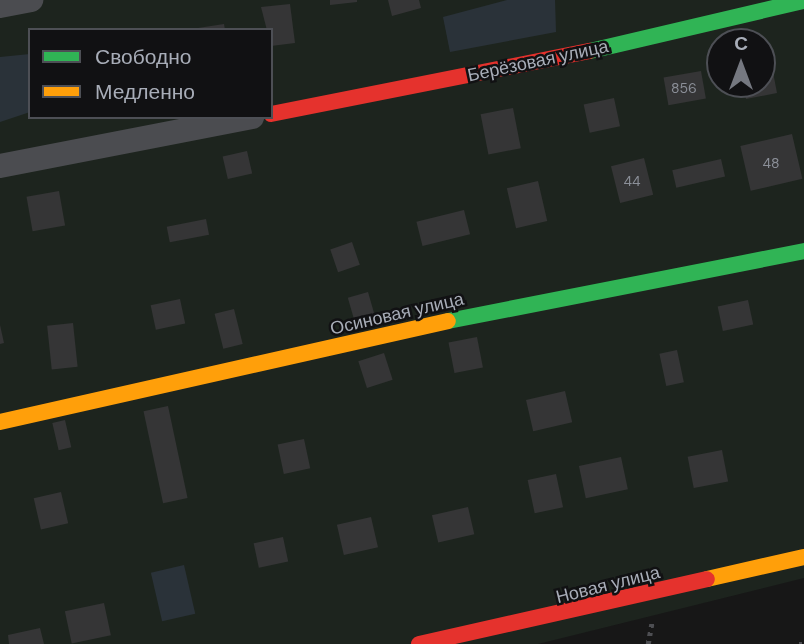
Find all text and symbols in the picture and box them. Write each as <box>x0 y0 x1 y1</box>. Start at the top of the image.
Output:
legend <box>28 28 273 119</box>
north arrow <box>706 28 776 98</box>
text: С <box>734 31 748 56</box>
street label: Берёзовая улица <box>466 36 610 86</box>
text: Свободно <box>95 43 192 71</box>
text: Медленно <box>95 78 195 106</box>
house number: 856 <box>671 80 697 96</box>
house number: 48 <box>762 155 780 171</box>
house number: 44 <box>624 173 640 189</box>
street label: Осиновая улица <box>328 288 466 340</box>
street label: Новая улица <box>554 562 662 608</box>

